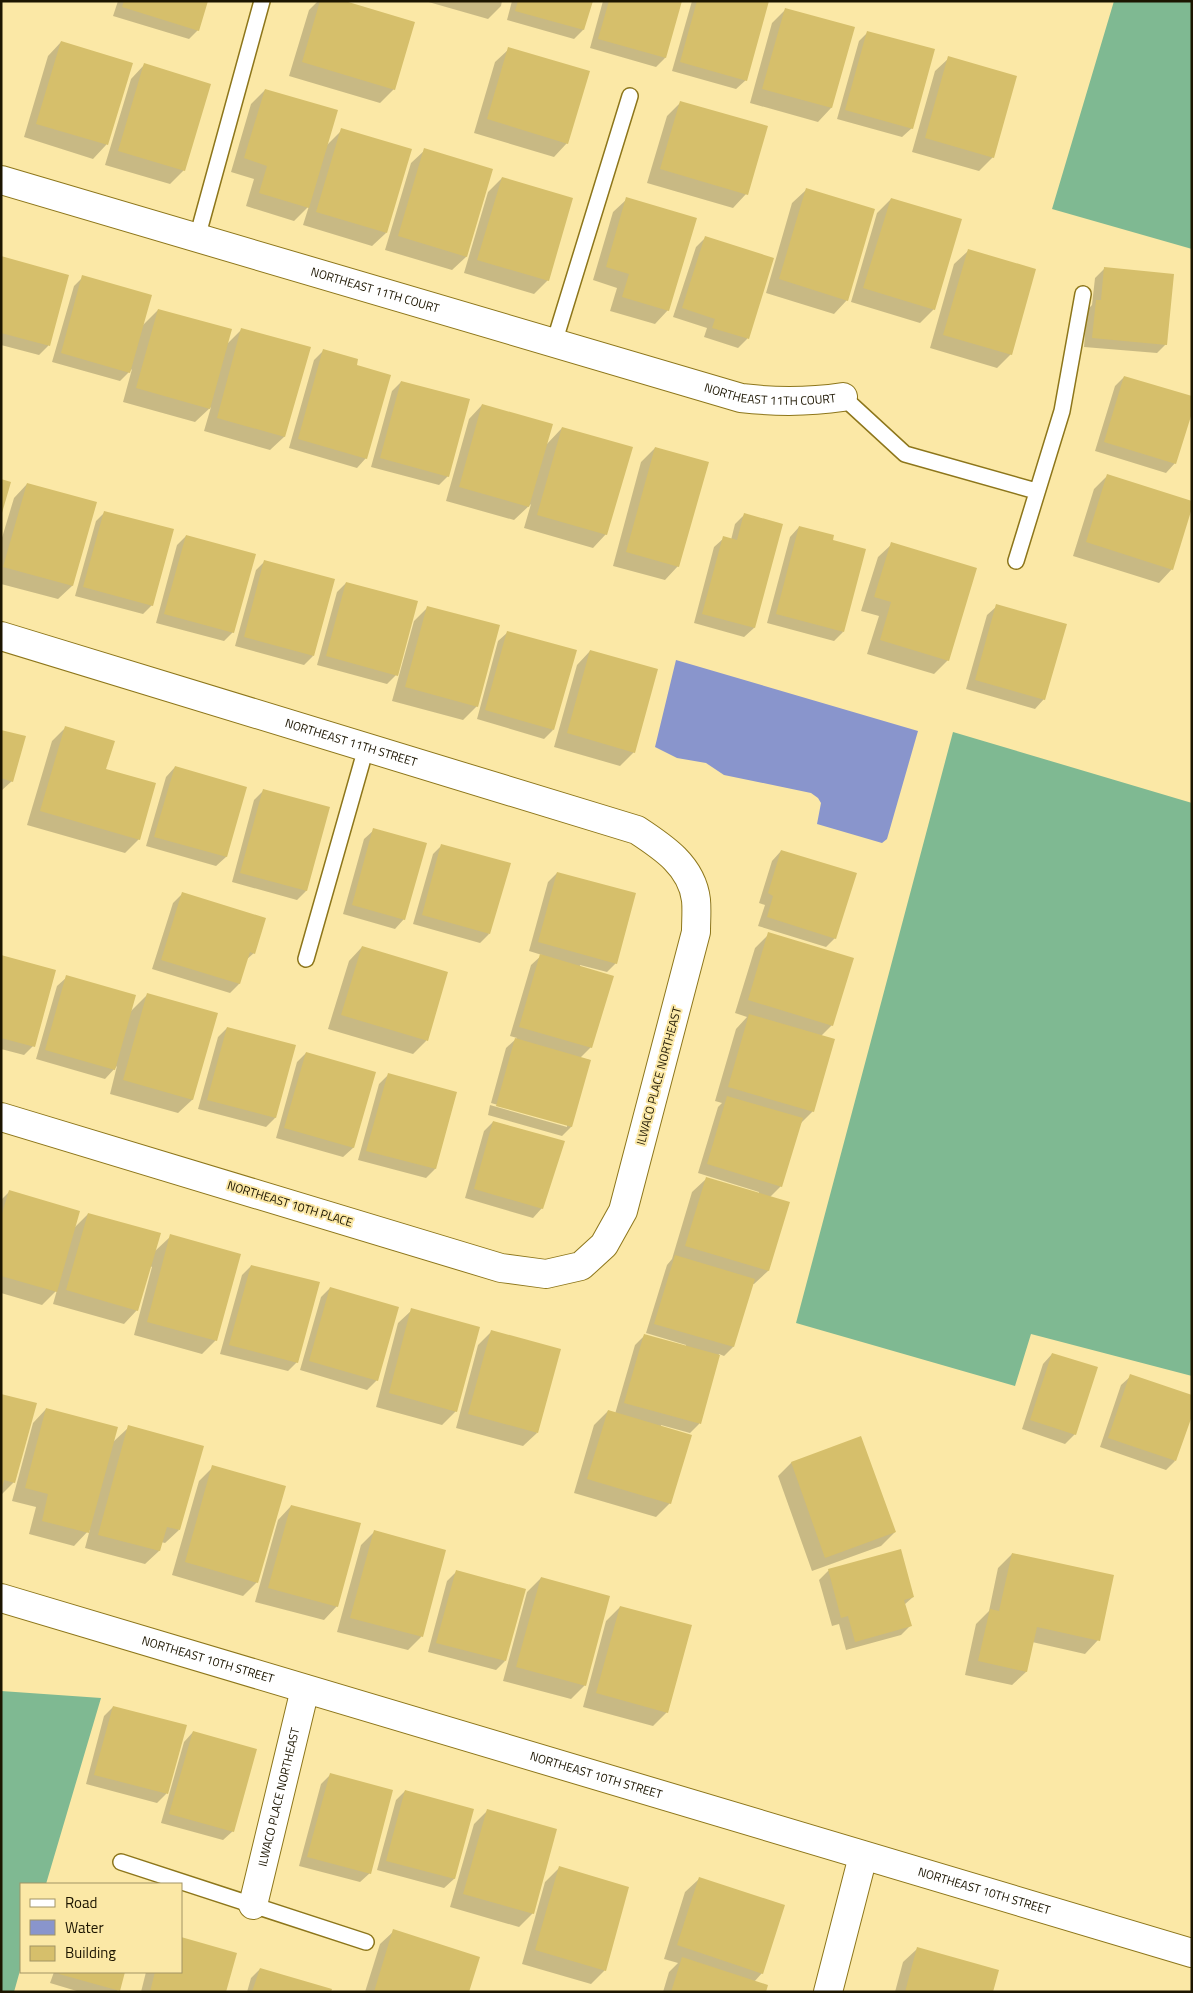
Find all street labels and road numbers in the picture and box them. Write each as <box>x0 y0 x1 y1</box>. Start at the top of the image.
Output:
street label: NORTHEAST 11TH COURT <box>309 262 442 318</box>
street label: NORTHEAST 11TH COURT <box>702 378 838 410</box>
street label: NORTHEAST 11TH STREET <box>283 713 420 772</box>
street label: ILWACO PLACE NORTHEAST <box>631 1004 686 1147</box>
street label: NORTHEAST 10TH PLACE <box>225 1175 356 1232</box>
street label: NORTHEAST 10TH STREET <box>140 1631 277 1688</box>
street label: ILWACO PLACE NORTHEAST <box>253 1725 305 1868</box>
street label: NORTHEAST 10TH STREET <box>528 1746 665 1804</box>
street label: NORTHEAST 10TH STREET <box>916 1862 1054 1920</box>

